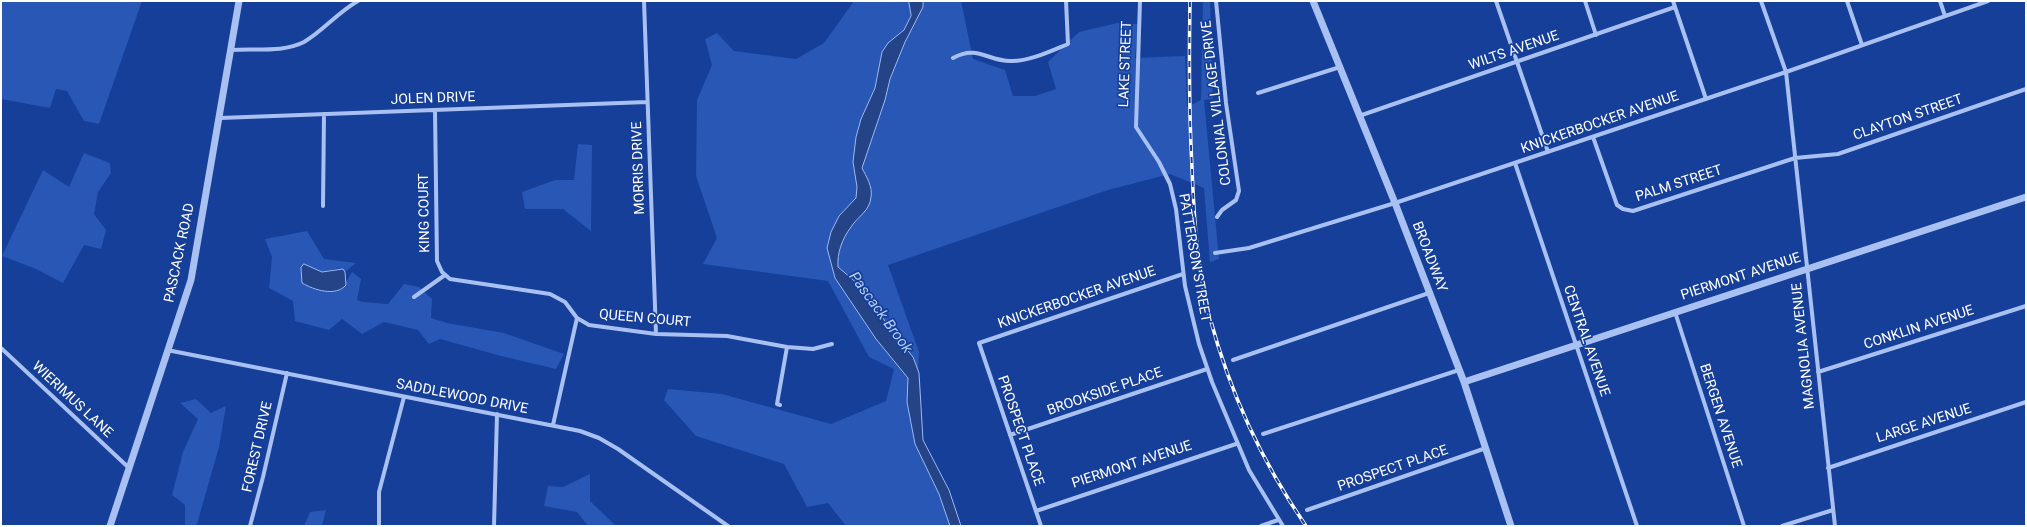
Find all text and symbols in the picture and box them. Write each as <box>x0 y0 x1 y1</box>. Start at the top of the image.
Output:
street label: LAKE STREET <box>1116 20 1136 108</box>
street label: COLONIAL VILLAGE DRIVE <box>1199 20 1235 186</box>
street label: WILTS AVENUE <box>1467 28 1561 74</box>
street label: KNICKERBOCKER AVENUE <box>1519 88 1681 158</box>
street label: JOLEN DRIVE <box>390 89 476 109</box>
street label: CLAYTON STREET <box>1851 91 1965 145</box>
street label: MORRIS DRIVE <box>629 121 649 215</box>
street label: PALM STREET <box>1634 162 1724 206</box>
street label: KING COURT <box>416 173 434 253</box>
street label: PATTERSON STREET <box>1174 192 1214 324</box>
street label: PASCACK ROAD <box>161 202 199 304</box>
street label: BROADWAY <box>1408 219 1450 295</box>
street label: PIERMONT AVENUE <box>1679 250 1803 304</box>
street label: KNICKERBOCKER AVENUE <box>996 263 1158 333</box>
water label: Pascack Brook <box>844 269 916 357</box>
street label: MAGNOLIA AVENUE <box>1789 282 1819 410</box>
street label: CENTRAL AVENUE <box>1559 283 1613 399</box>
street label: CONKLIN AVENUE <box>1862 302 1976 354</box>
street label: QUEEN COURT <box>598 307 692 331</box>
street label: WIERIMUS LANE <box>28 358 116 442</box>
street label: BERGEN AVENUE <box>1695 362 1745 470</box>
street label: BROOKSIDE PLACE <box>1045 364 1165 420</box>
street label: PROSPECT PLACE <box>993 374 1047 488</box>
street label: SADDLEWOOD DRIVE <box>395 376 529 418</box>
street label: FOREST DRIVE <box>239 400 277 494</box>
street label: LARGE AVENUE <box>1874 401 1974 447</box>
street label: PIERMONT AVENUE <box>1070 438 1194 492</box>
street label: PROSPECT PLACE <box>1336 442 1450 496</box>

